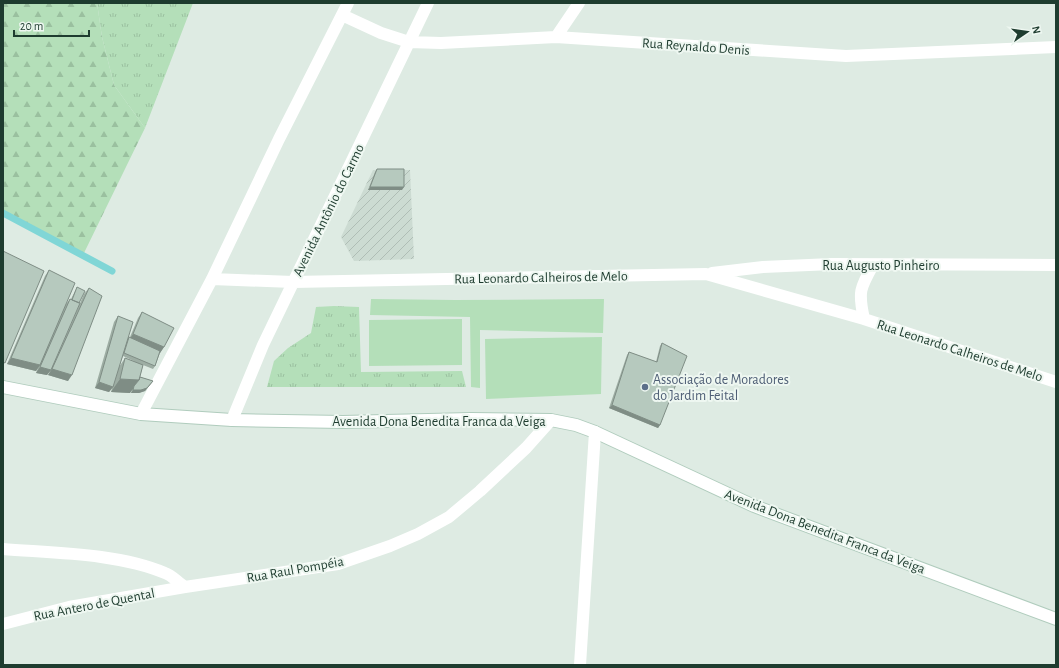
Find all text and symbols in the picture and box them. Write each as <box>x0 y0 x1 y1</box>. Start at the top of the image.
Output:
scale bar <box>14 12 89 38</box>
north arrow <box>1007 12 1047 52</box>
text: 20 m <box>20 20 43 32</box>
text: N <box>1030 25 1042 35</box>
street label: Rua Reynaldo Denis <box>642 36 750 58</box>
street label: Avenida Antônio do Carmo <box>291 142 367 279</box>
street label: Rua Augusto Pinheiro <box>822 259 940 273</box>
street label: Rua Leonardo Calheiros de Melo <box>454 269 628 287</box>
street label: Rua Leonardo Calheiros de Melo <box>875 317 1044 384</box>
place label: Associação de Moradores do Jardim Feital <box>653 373 789 403</box>
marker: Associação de Moradores do Jardim Feital <box>640 382 650 392</box>
street label: Avenida Dona Benedita Franca da Veiga <box>332 415 546 429</box>
street label: Avenida Dona Benedita Franca da Veiga <box>722 487 927 577</box>
street label: Rua Raul Pompéia <box>246 554 345 585</box>
street label: Rua Antero de Quental <box>32 586 156 624</box>

